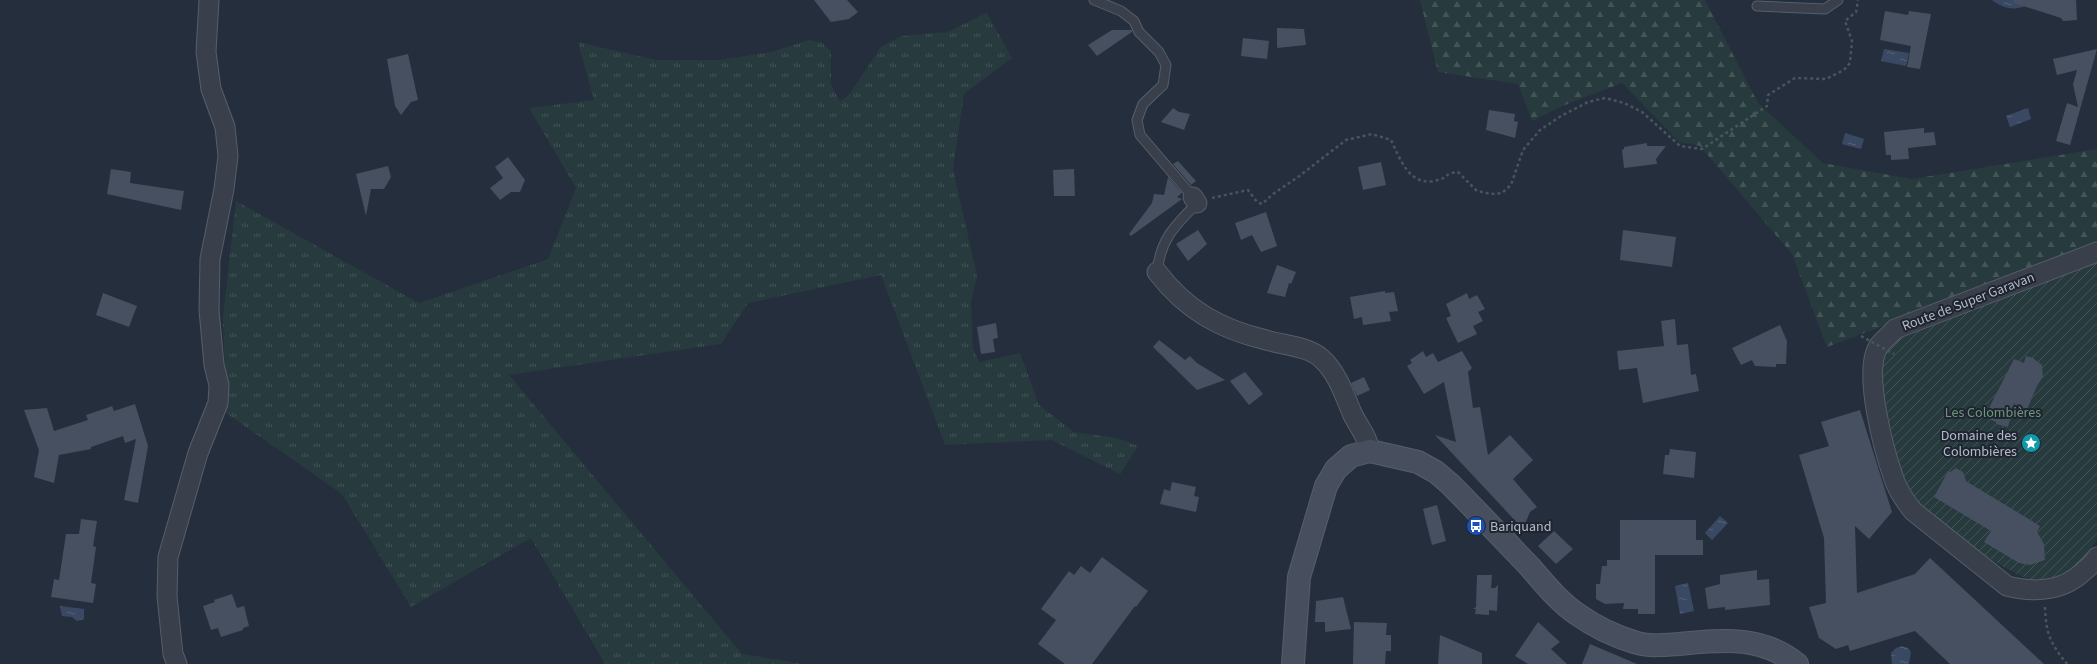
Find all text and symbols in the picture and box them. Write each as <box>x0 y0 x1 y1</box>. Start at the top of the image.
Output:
street label: Route de Super Garavan <box>1899 267 2038 336</box>
park label: Les Colombières <box>1945 403 2041 423</box>
place label: Domaine des Colombières <box>1941 426 2017 462</box>
place icon: Domaine des Colombières <box>2020 432 2042 454</box>
bus stop icon: Bariquand <box>1465 515 1487 537</box>
place label: Bariquand <box>1490 517 1551 537</box>

